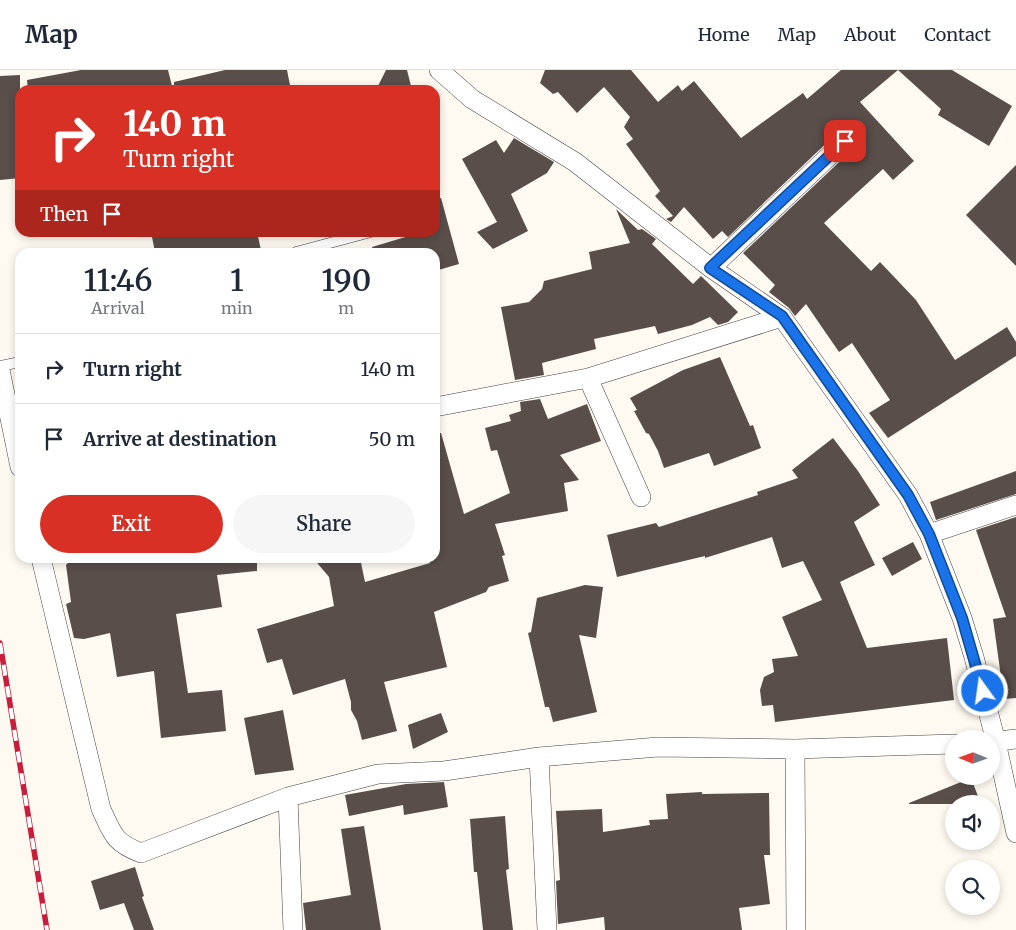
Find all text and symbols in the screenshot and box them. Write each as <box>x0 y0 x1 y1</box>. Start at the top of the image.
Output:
text: Map <box>25 19 78 50</box>
text: Home <box>698 23 750 46</box>
text: Map <box>778 23 816 46</box>
text: About <box>844 23 896 46</box>
text: Contact <box>924 23 991 46</box>
text: 140 m <box>123 102 226 146</box>
icon: right <box>40 105 105 170</box>
pin <box>824 120 866 162</box>
icon: arrive <box>831 127 859 155</box>
text: Turn right <box>123 145 234 173</box>
icon: arrive <box>98 200 126 228</box>
text: Then <box>40 202 88 226</box>
text: 11:46 <box>84 261 152 299</box>
text: 1 <box>230 261 244 299</box>
text: 190 <box>321 261 371 299</box>
text: Arrival <box>91 298 145 318</box>
text: min <box>221 298 253 318</box>
text: m <box>338 298 354 318</box>
icon: right <box>40 355 68 383</box>
text: Turn right <box>83 357 182 381</box>
text: 140 m <box>360 357 415 381</box>
icon: arrive <box>40 425 68 453</box>
text: Arrive at destination <box>83 427 277 451</box>
text: 50 m <box>369 427 415 451</box>
button: Exit <box>40 495 223 553</box>
button: Share <box>233 495 415 553</box>
position arrow <box>956 664 1008 716</box>
north arrow <box>945 730 1000 785</box>
map controls <box>945 730 1000 915</box>
button: sound <box>945 795 1000 850</box>
button: search <box>945 860 1000 915</box>

